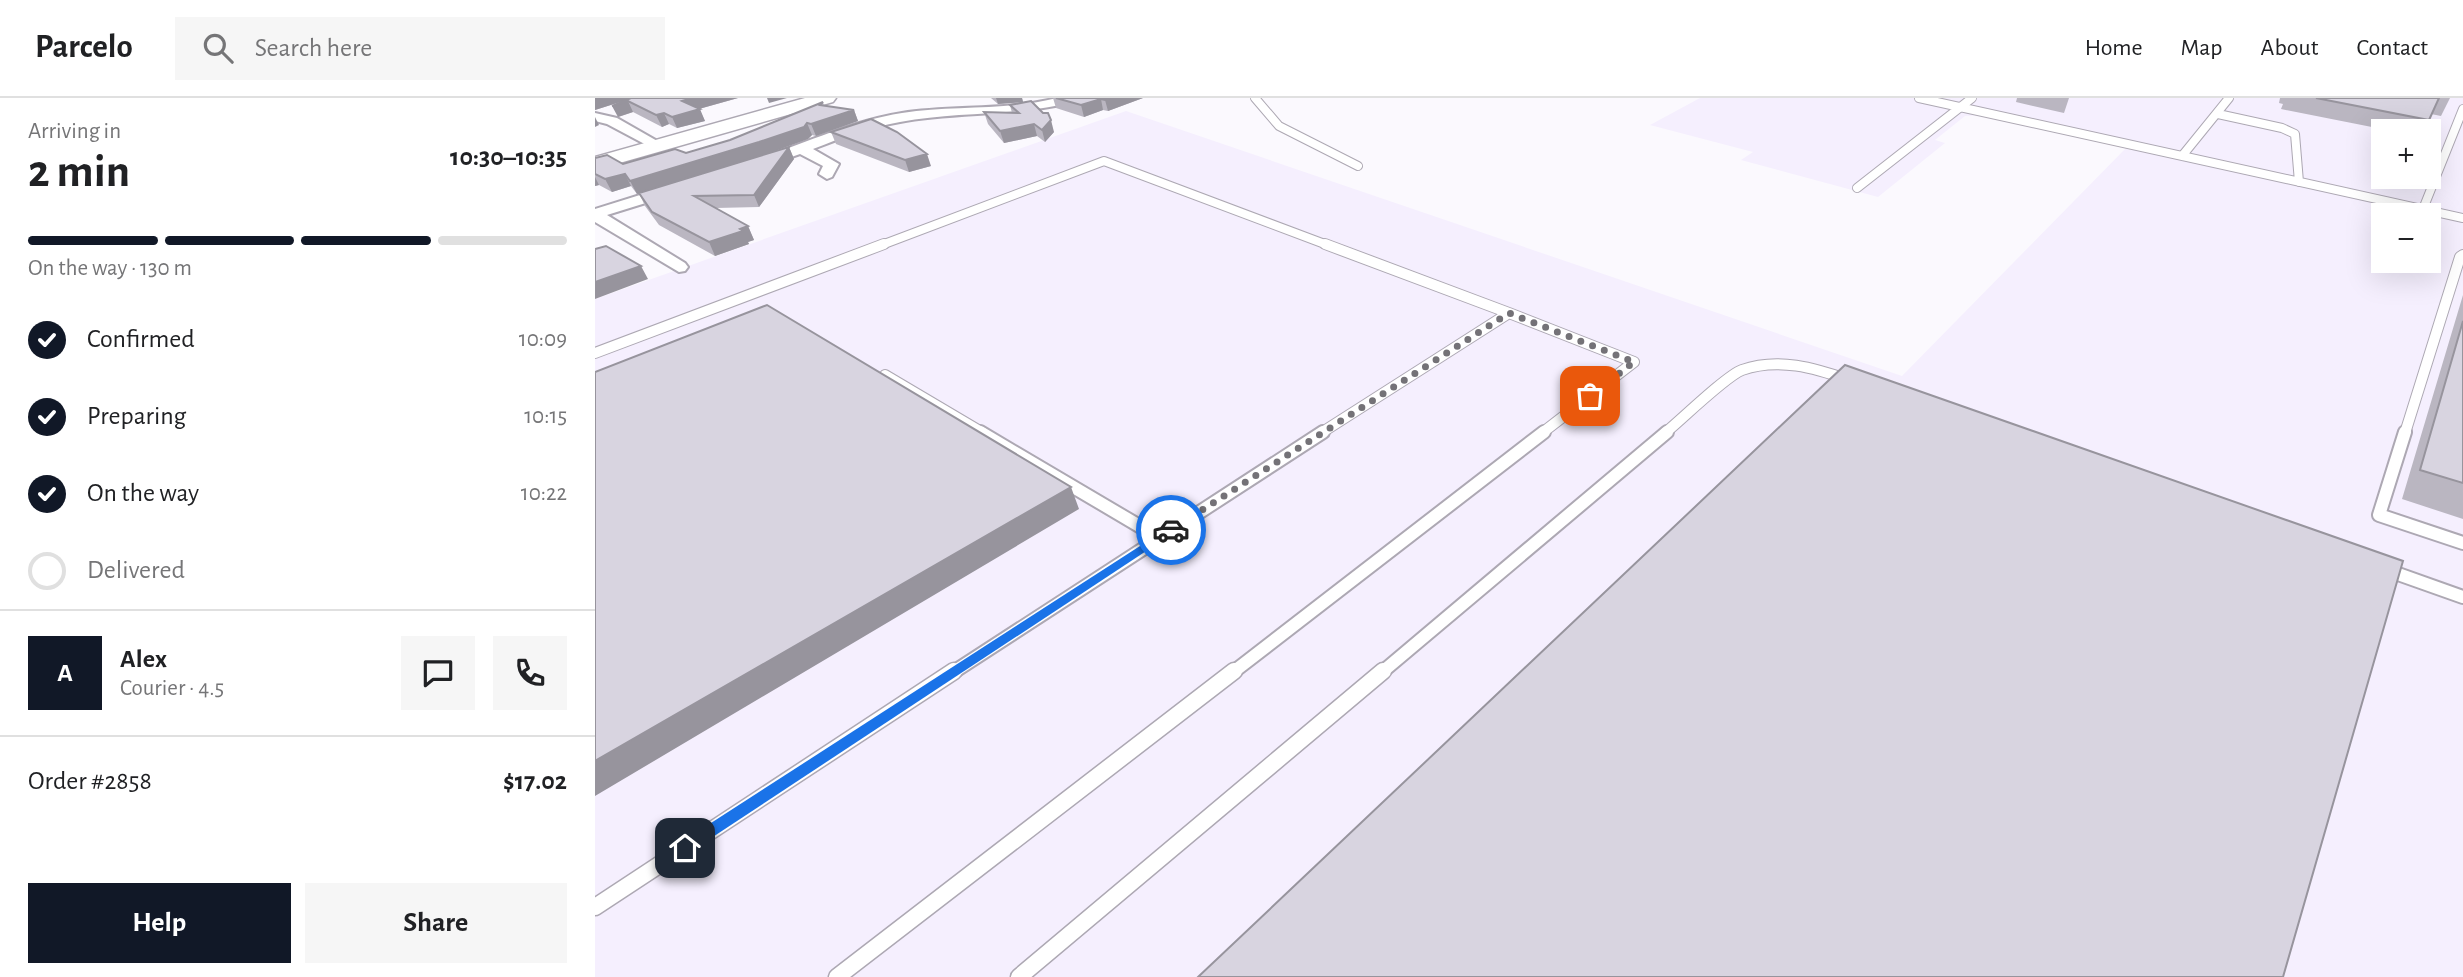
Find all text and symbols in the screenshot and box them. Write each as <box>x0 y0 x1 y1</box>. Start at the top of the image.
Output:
search box <box>175 17 665 80</box>
icon: search <box>199 29 237 67</box>
text: Parcelo <box>35 31 133 64</box>
text: Search here <box>255 35 372 61</box>
text: Home <box>2085 36 2143 60</box>
text: Map <box>2181 36 2223 60</box>
text: About <box>2261 36 2318 60</box>
text: Contact <box>2356 36 2428 60</box>
map controls <box>2371 119 2441 273</box>
button: + <box>2371 119 2441 189</box>
text: Arriving in <box>28 120 121 143</box>
text: 10:30–10:35 <box>450 144 567 170</box>
text: 2 min <box>28 149 130 195</box>
button: − <box>2371 203 2441 273</box>
text: On the way · 130 m <box>28 257 192 280</box>
icon: check <box>28 321 66 359</box>
text: Confirmed <box>87 326 195 352</box>
text: 10:09 <box>519 328 567 351</box>
pin <box>1560 366 1620 426</box>
icon: bag <box>1571 377 1609 415</box>
icon: check <box>28 398 66 436</box>
text: Preparing <box>87 403 186 429</box>
text: 10:15 <box>524 405 567 428</box>
icon: check <box>28 475 66 513</box>
text: On the way <box>87 480 199 506</box>
text: 10:22 <box>521 482 567 505</box>
courier <box>1136 495 1206 565</box>
icon: car <box>1152 511 1190 549</box>
text: Delivered <box>87 557 185 583</box>
button: chat <box>401 636 475 710</box>
button: phone <box>493 636 567 710</box>
text: Alex <box>120 646 167 672</box>
text: A <box>57 660 73 686</box>
text: Courier · 4.5 <box>120 677 224 700</box>
text: Order #2858 <box>28 768 152 794</box>
text: $17.02 <box>503 768 567 794</box>
pin <box>655 818 715 878</box>
icon: home <box>666 829 704 867</box>
button: Help <box>28 883 291 963</box>
button: Share <box>305 883 567 963</box>

